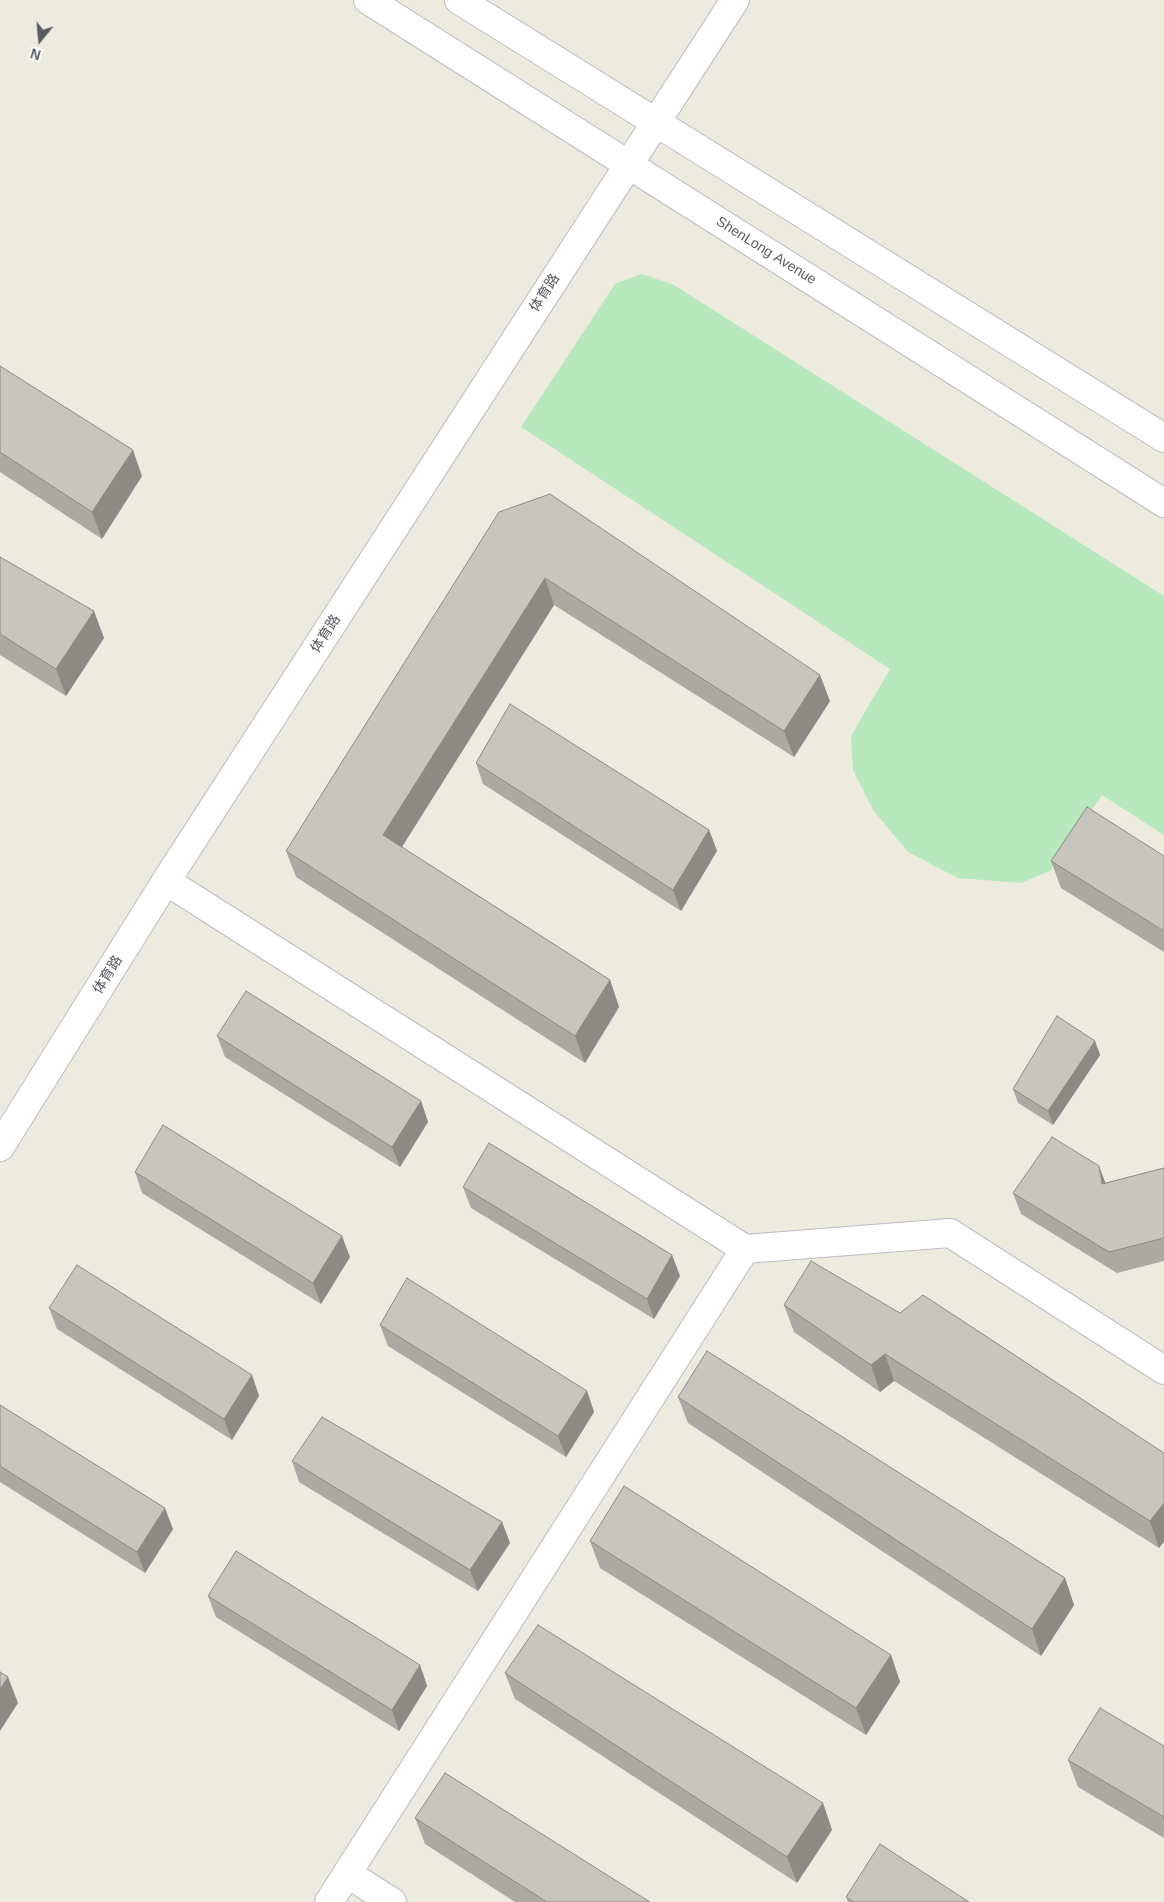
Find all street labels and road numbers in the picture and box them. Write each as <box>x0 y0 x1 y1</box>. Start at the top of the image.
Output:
street label: ShenLong Avenue <box>713 213 819 289</box>
street label: 体育路 <box>527 271 563 315</box>
street label: 体育路 <box>308 612 344 656</box>
street label: 体育路 <box>90 953 126 997</box>

